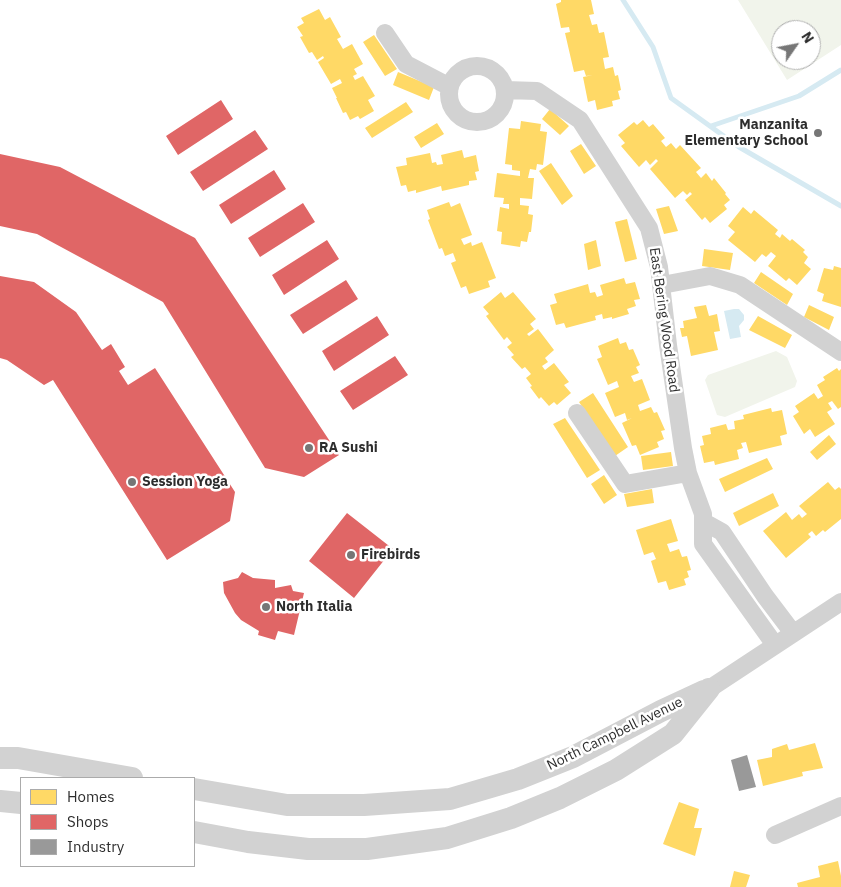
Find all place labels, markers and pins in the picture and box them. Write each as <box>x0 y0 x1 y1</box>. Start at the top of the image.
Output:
place label: Manzanita Elementary School <box>684 117 808 150</box>
marker: Manzanita Elementary School <box>812 127 824 139</box>
place label: RA Sushi <box>319 440 378 456</box>
marker: RA Sushi <box>303 442 315 454</box>
place label: Session Yoga <box>142 474 228 490</box>
marker: Session Yoga <box>126 476 138 488</box>
place label: Firebirds <box>361 547 420 563</box>
marker: Firebirds <box>345 549 357 561</box>
place label: North Italia <box>276 599 352 615</box>
marker: North Italia <box>260 601 272 613</box>

